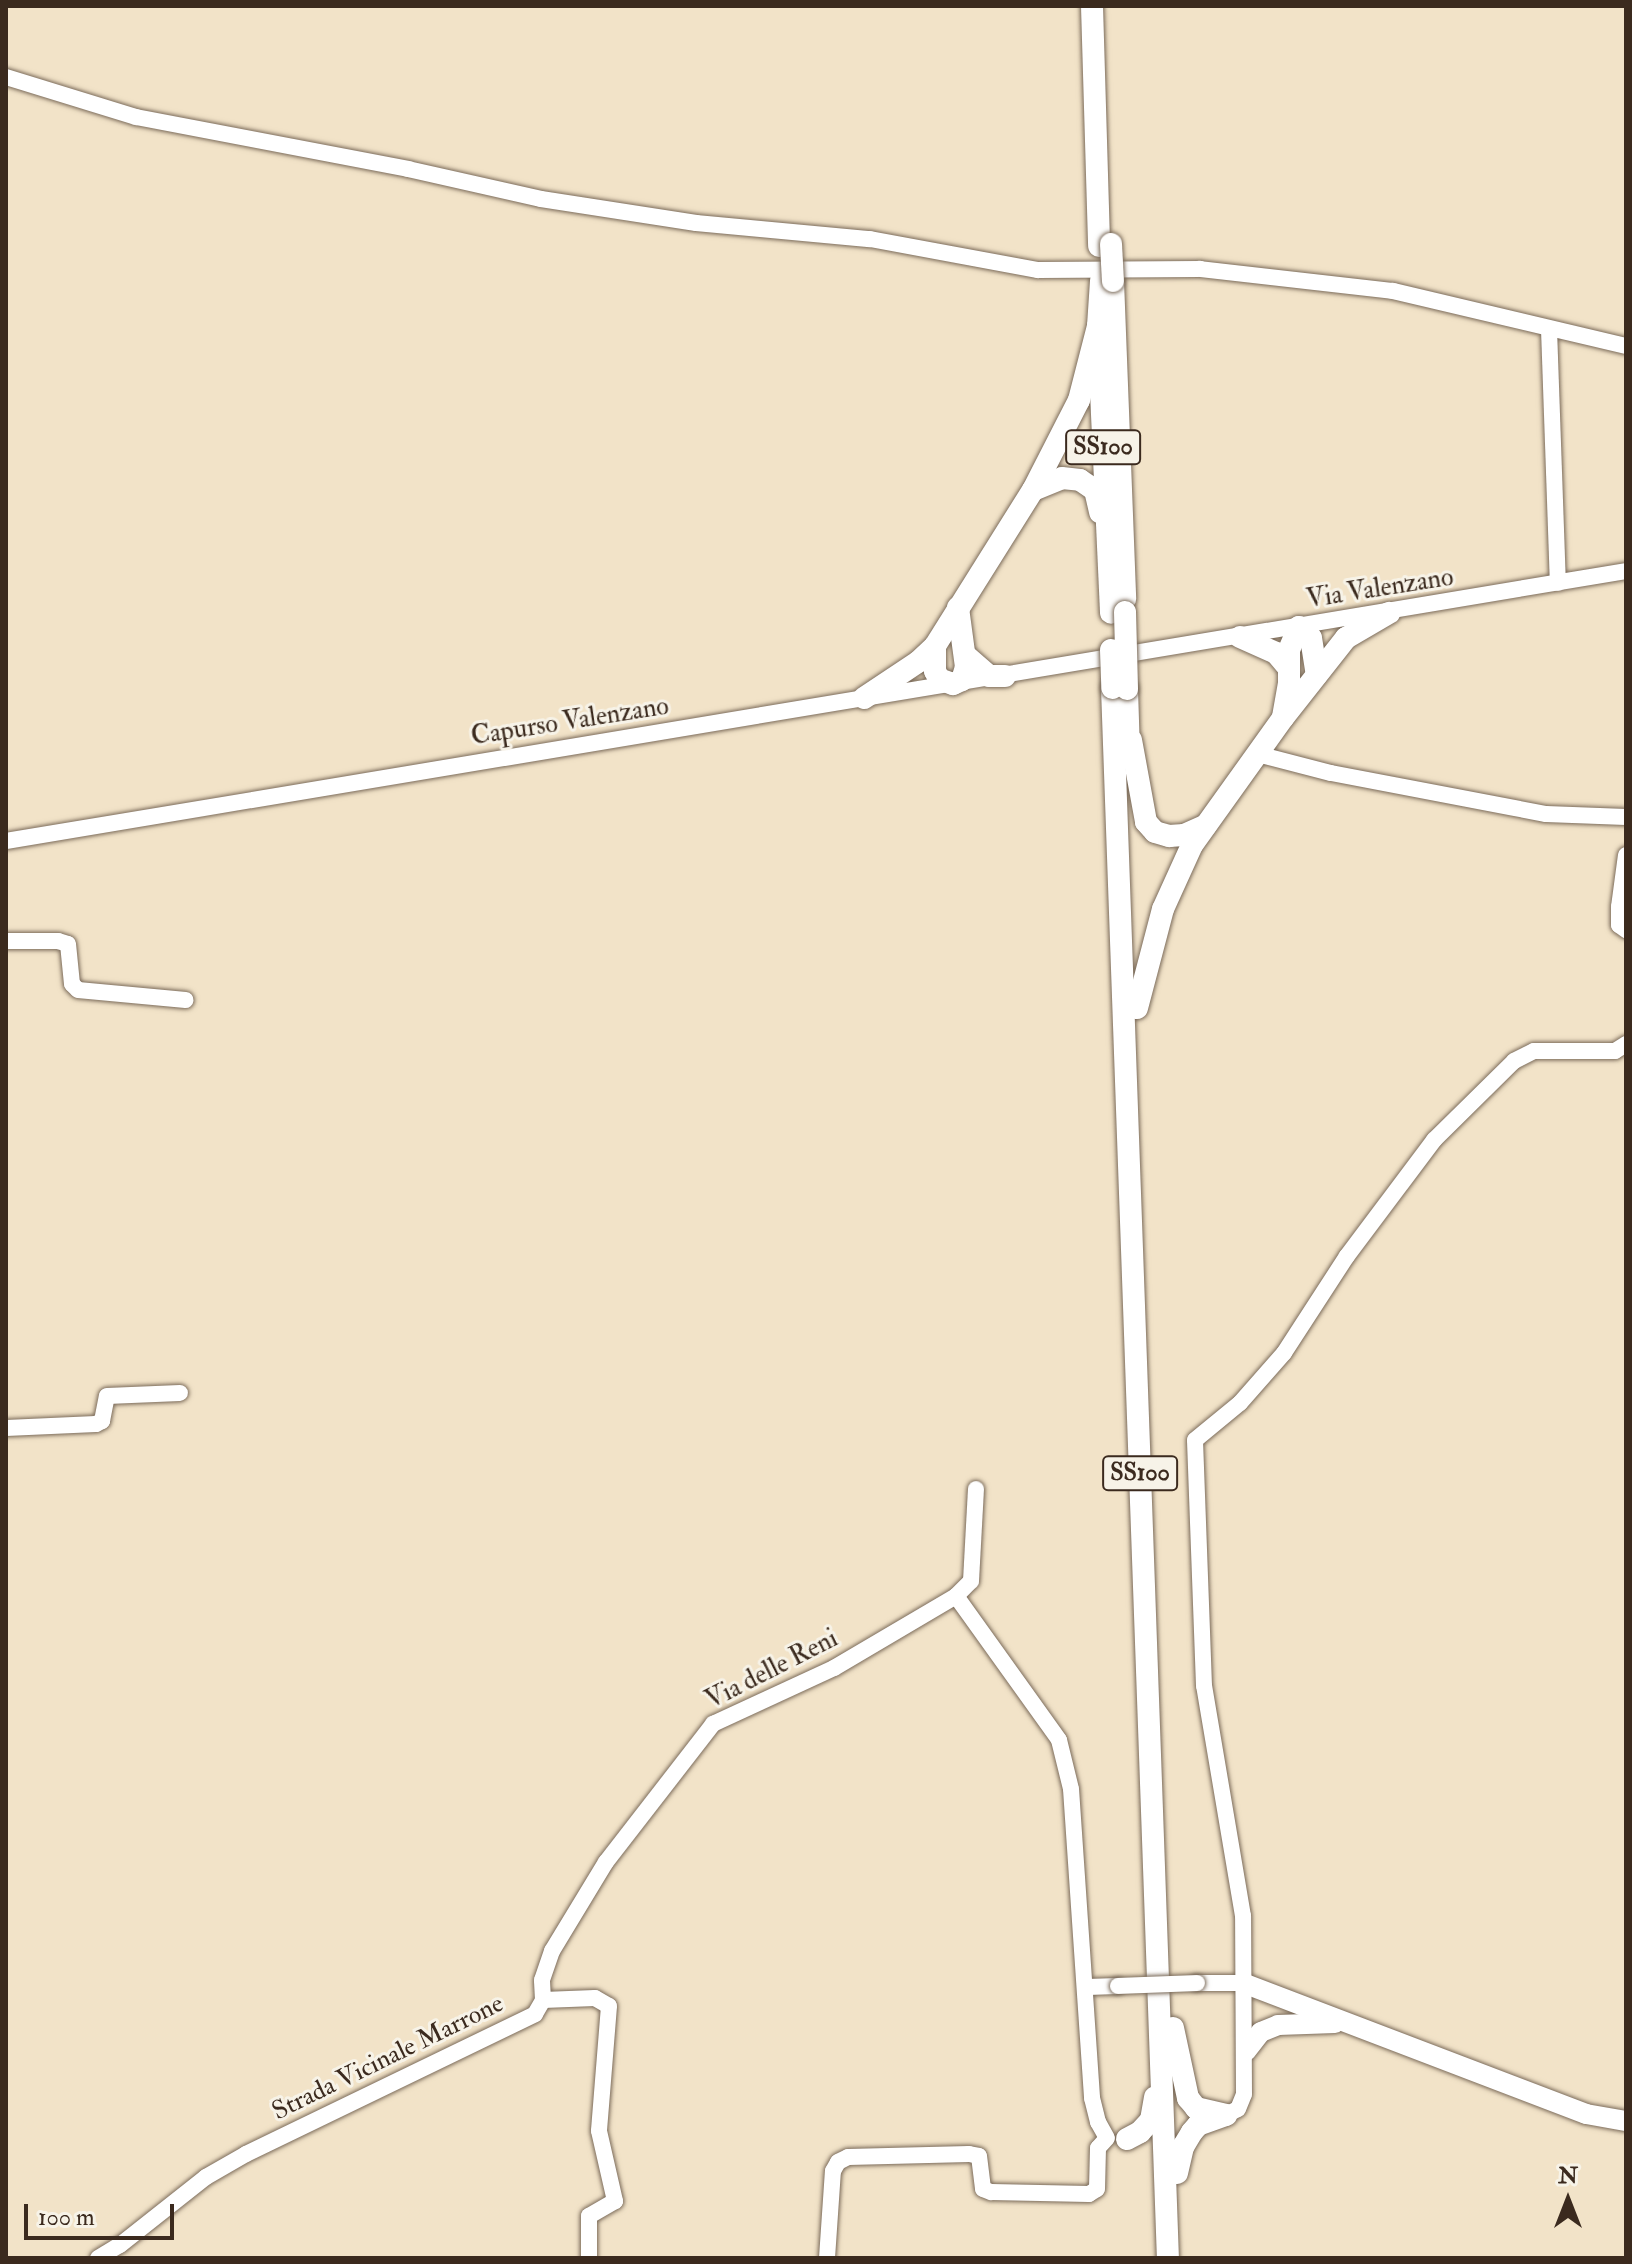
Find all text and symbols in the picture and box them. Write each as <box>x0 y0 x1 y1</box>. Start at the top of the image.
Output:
road number: SS100 <box>1065 427 1141 467</box>
street label: Via Valenzano <box>1304 562 1456 616</box>
street label: Capurso Valenzano <box>469 691 671 753</box>
road number: SS100 <box>1102 1453 1178 1493</box>
street label: Via delle Reni <box>701 1623 843 1717</box>
street label: Strada Vicinale Marrone <box>267 1988 509 2128</box>
north arrow <box>1528 2160 1608 2240</box>
text: N <box>1558 2162 1578 2190</box>
scale bar <box>28 2188 178 2238</box>
text: 100 m <box>38 2202 95 2233</box>

